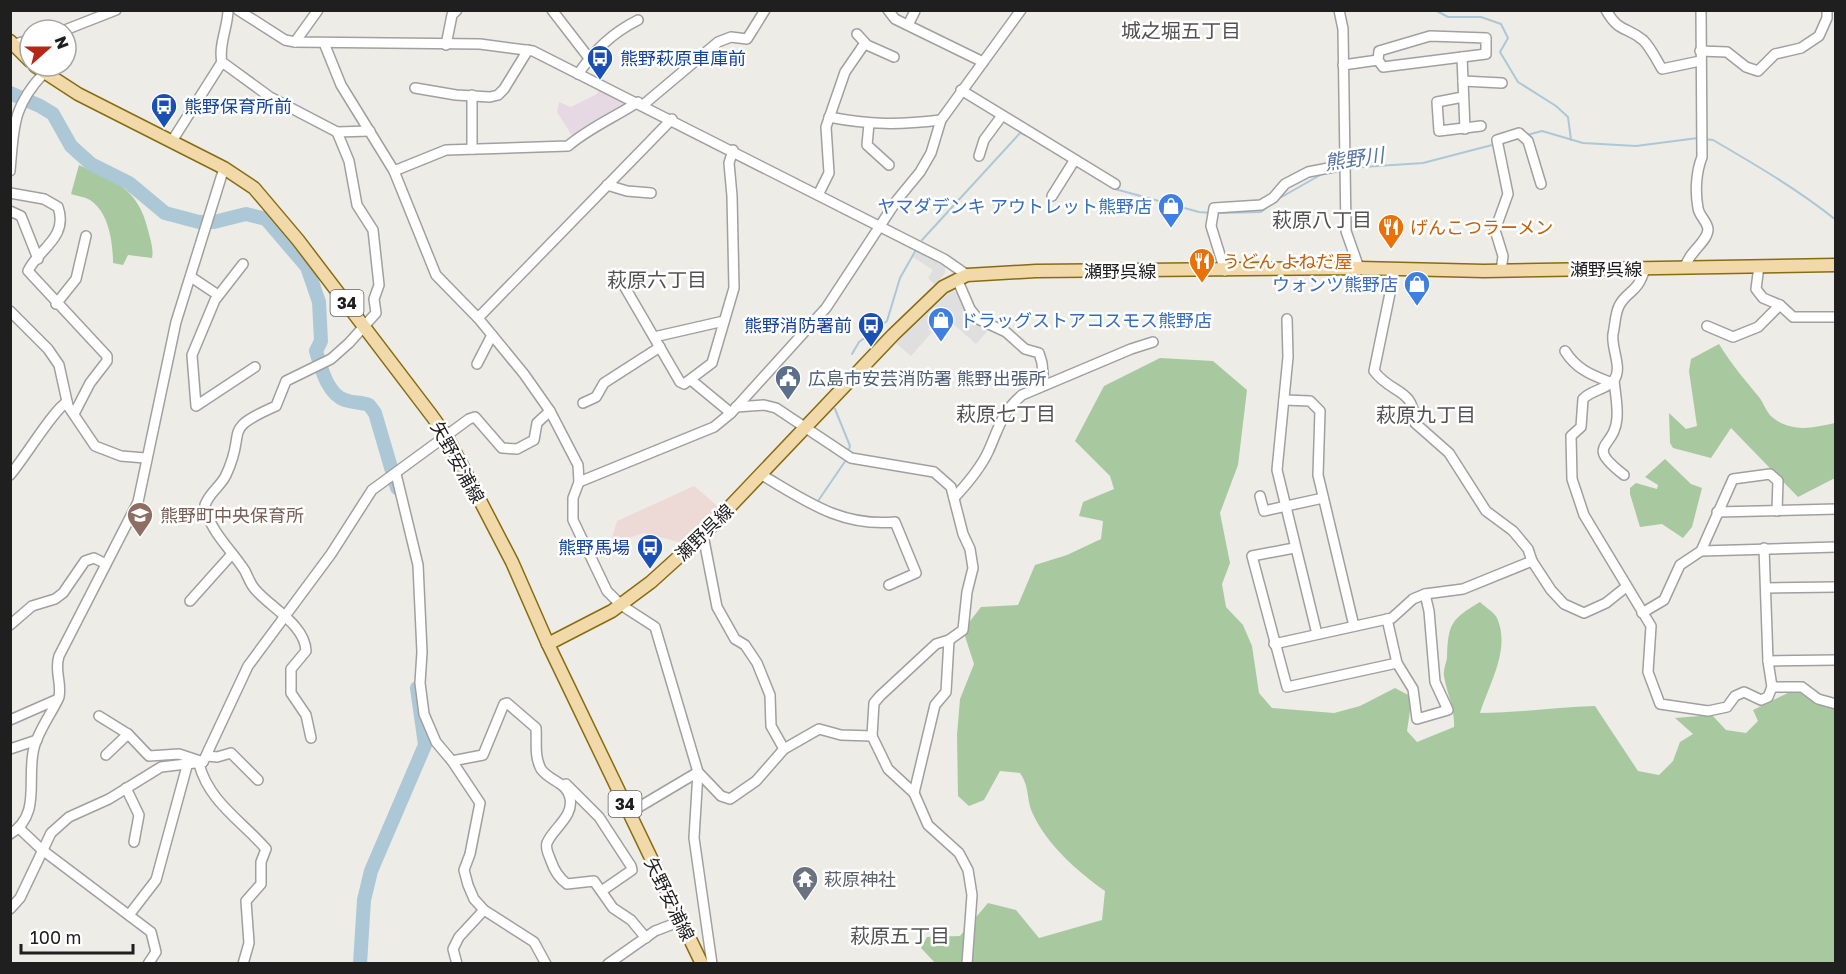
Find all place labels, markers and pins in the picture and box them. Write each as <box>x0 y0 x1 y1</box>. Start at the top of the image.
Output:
bus stop icon: 熊野萩原車庫前 <box>585 43 615 81</box>
place label: 熊野萩原車庫前 <box>620 47 746 69</box>
bus stop icon: 熊野保育所前 <box>149 91 179 129</box>
place label: 熊野保育所前 <box>184 95 292 117</box>
shop icon: ヤマダデンキ アウトレット熊野店 <box>1156 191 1186 229</box>
place label: ヤマダデンキ アウトレット熊野店 <box>878 195 1152 217</box>
restaurant icon: げんこつラーメン <box>1376 212 1406 250</box>
place label: げんこつラーメン <box>1410 216 1553 238</box>
restaurant icon: うどん よねだ屋 <box>1187 246 1217 284</box>
place label: うどん よねだ屋 <box>1222 250 1353 272</box>
shop icon: ウォンツ熊野店 <box>1402 269 1432 307</box>
place label: ウォンツ熊野店 <box>1272 273 1398 295</box>
shop icon: ドラッグストアコスモス熊野店 <box>926 305 956 343</box>
place label: ドラッグストアコスモス熊野店 <box>960 309 1212 331</box>
bus stop icon: 熊野消防署前 <box>856 310 886 348</box>
place label: 熊野消防署前 <box>744 314 852 336</box>
public building icon: 広島市安芸消防署 熊野出張所 <box>773 363 803 401</box>
place label: 広島市安芸消防署 熊野出張所 <box>808 367 1047 389</box>
school or university icon: 熊野町中央保育所 <box>125 500 155 538</box>
place label: 熊野町中央保育所 <box>160 504 304 526</box>
bus stop icon: 熊野馬場 <box>635 532 665 570</box>
place label: 熊野馬場 <box>558 536 630 558</box>
temple icon: 萩原神社 <box>790 864 820 902</box>
place label: 萩原神社 <box>824 868 896 890</box>

